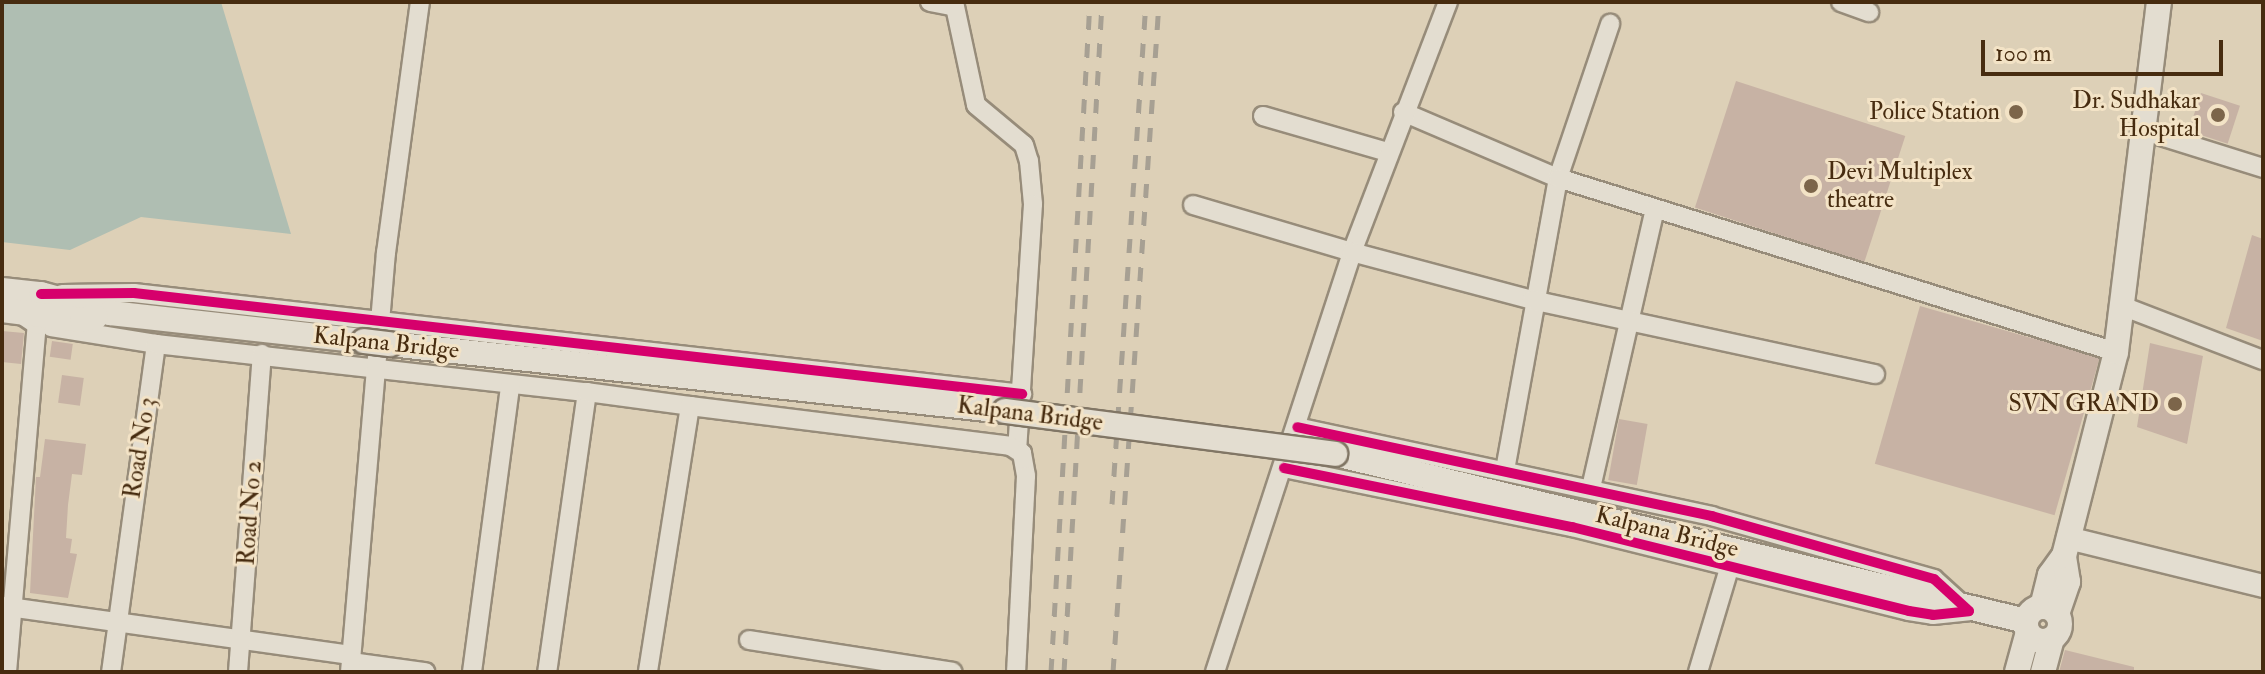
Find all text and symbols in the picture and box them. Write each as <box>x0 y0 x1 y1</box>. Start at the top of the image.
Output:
scale bar <box>1985 24 2227 74</box>
text: 100 m <box>1995 38 2052 69</box>
place label: Dr. Sudhakar Hospital <box>2072 87 2200 143</box>
place label: Police Station <box>1869 98 2000 126</box>
marker: Police Station <box>2007 103 2025 121</box>
marker: Dr. Sudhakar Hospital <box>2207 104 2229 126</box>
place label: Devi Multiplex theatre <box>1827 158 1972 214</box>
marker: Devi Multiplex theatre <box>1802 177 1820 195</box>
street label: Kalpana Bridge <box>312 321 460 365</box>
place label: SVN GRAND <box>2009 390 2159 418</box>
street label: Kalpana Bridge <box>956 391 1104 437</box>
street label: Road No 3 <box>118 395 162 501</box>
marker: SVN GRAND <box>2166 395 2184 413</box>
street label: Road No 2 <box>232 460 268 566</box>
street label: Kalpana Bridge <box>1592 500 1742 564</box>

